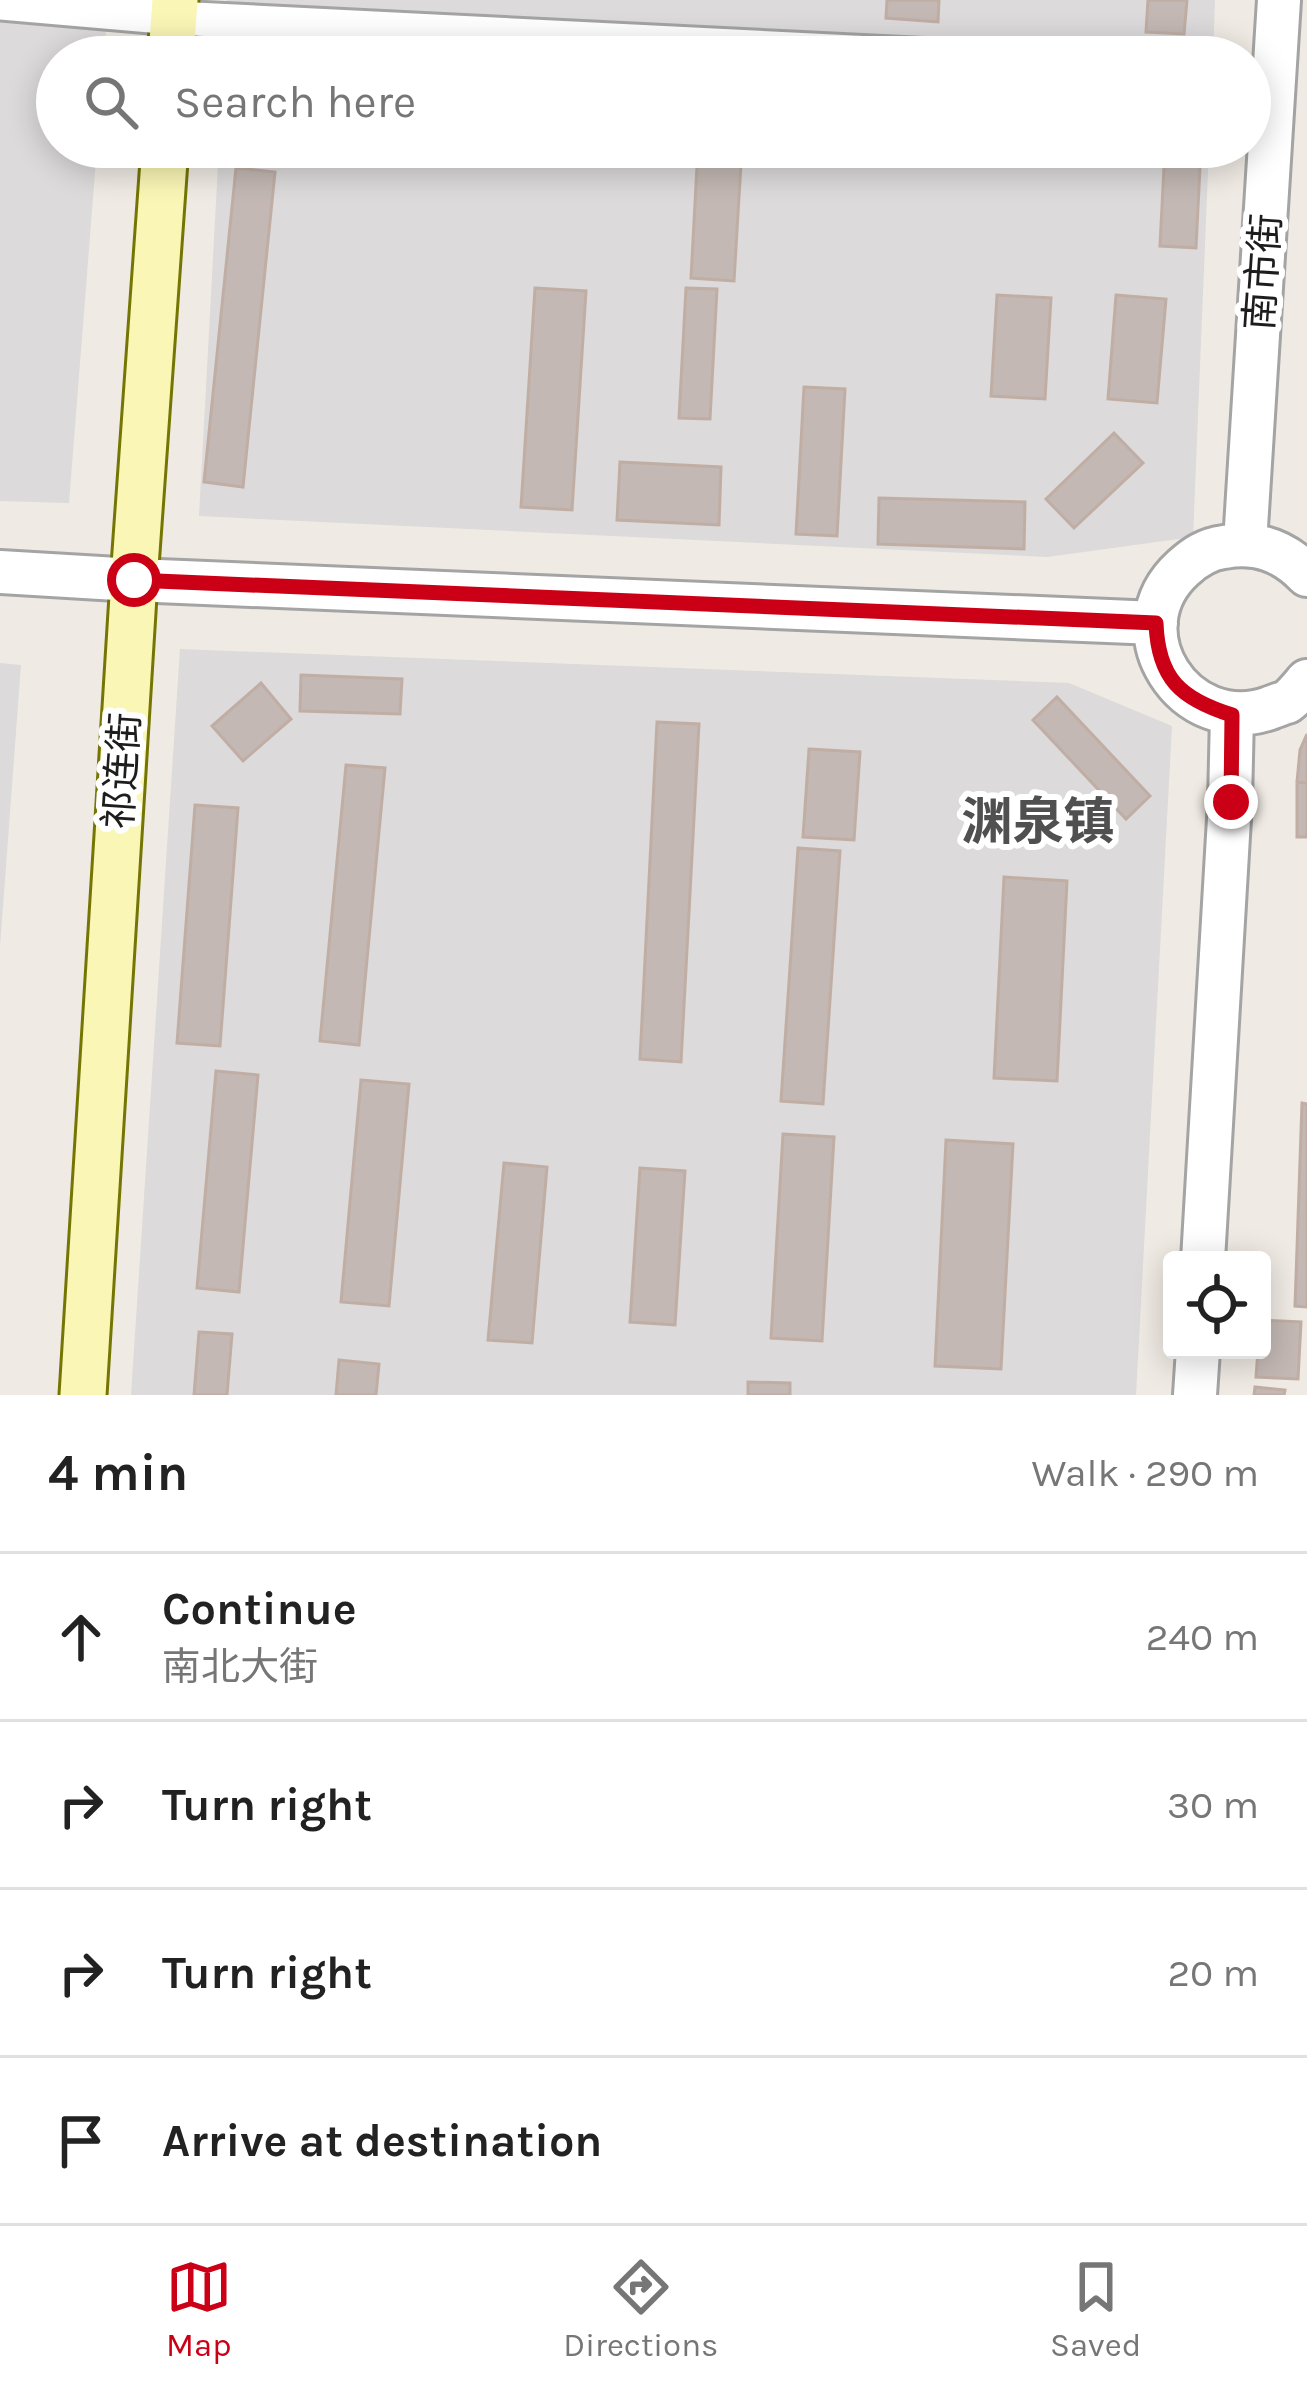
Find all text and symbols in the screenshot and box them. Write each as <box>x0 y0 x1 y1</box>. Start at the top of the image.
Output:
search box <box>36 36 1271 168</box>
icon: search <box>78 69 144 135</box>
text: Search here <box>174 76 416 128</box>
street label: 南市街 <box>1236 212 1290 332</box>
route start <box>107 553 161 607</box>
street label: 祁连街 <box>95 711 149 831</box>
route end <box>1204 775 1258 829</box>
district label: 渊泉镇 <box>961 792 1115 852</box>
map controls <box>1163 1251 1271 1359</box>
button: locate <box>1163 1251 1271 1359</box>
text: 4 min <box>48 1443 188 1503</box>
text: Walk · 290 m <box>1031 1450 1259 1496</box>
text: Continue <box>162 1583 357 1635</box>
icon: ahead <box>48 1604 114 1670</box>
text: 240 m <box>1146 1614 1259 1660</box>
text: 南北大街 <box>162 1644 318 1690</box>
icon: right <box>48 1772 114 1838</box>
text: Turn right <box>162 1779 372 1831</box>
text: 30 m <box>1167 1782 1259 1828</box>
icon: right <box>48 1940 114 2006</box>
text: Turn right <box>162 1947 372 1999</box>
text: 20 m <box>1168 1950 1259 1996</box>
icon: arrive <box>48 2108 114 2174</box>
text: Arrive at destination <box>162 2115 602 2167</box>
tab: Map <box>166 2254 232 2364</box>
tab: Directions <box>563 2254 718 2364</box>
tab: Saved <box>1050 2254 1141 2364</box>

